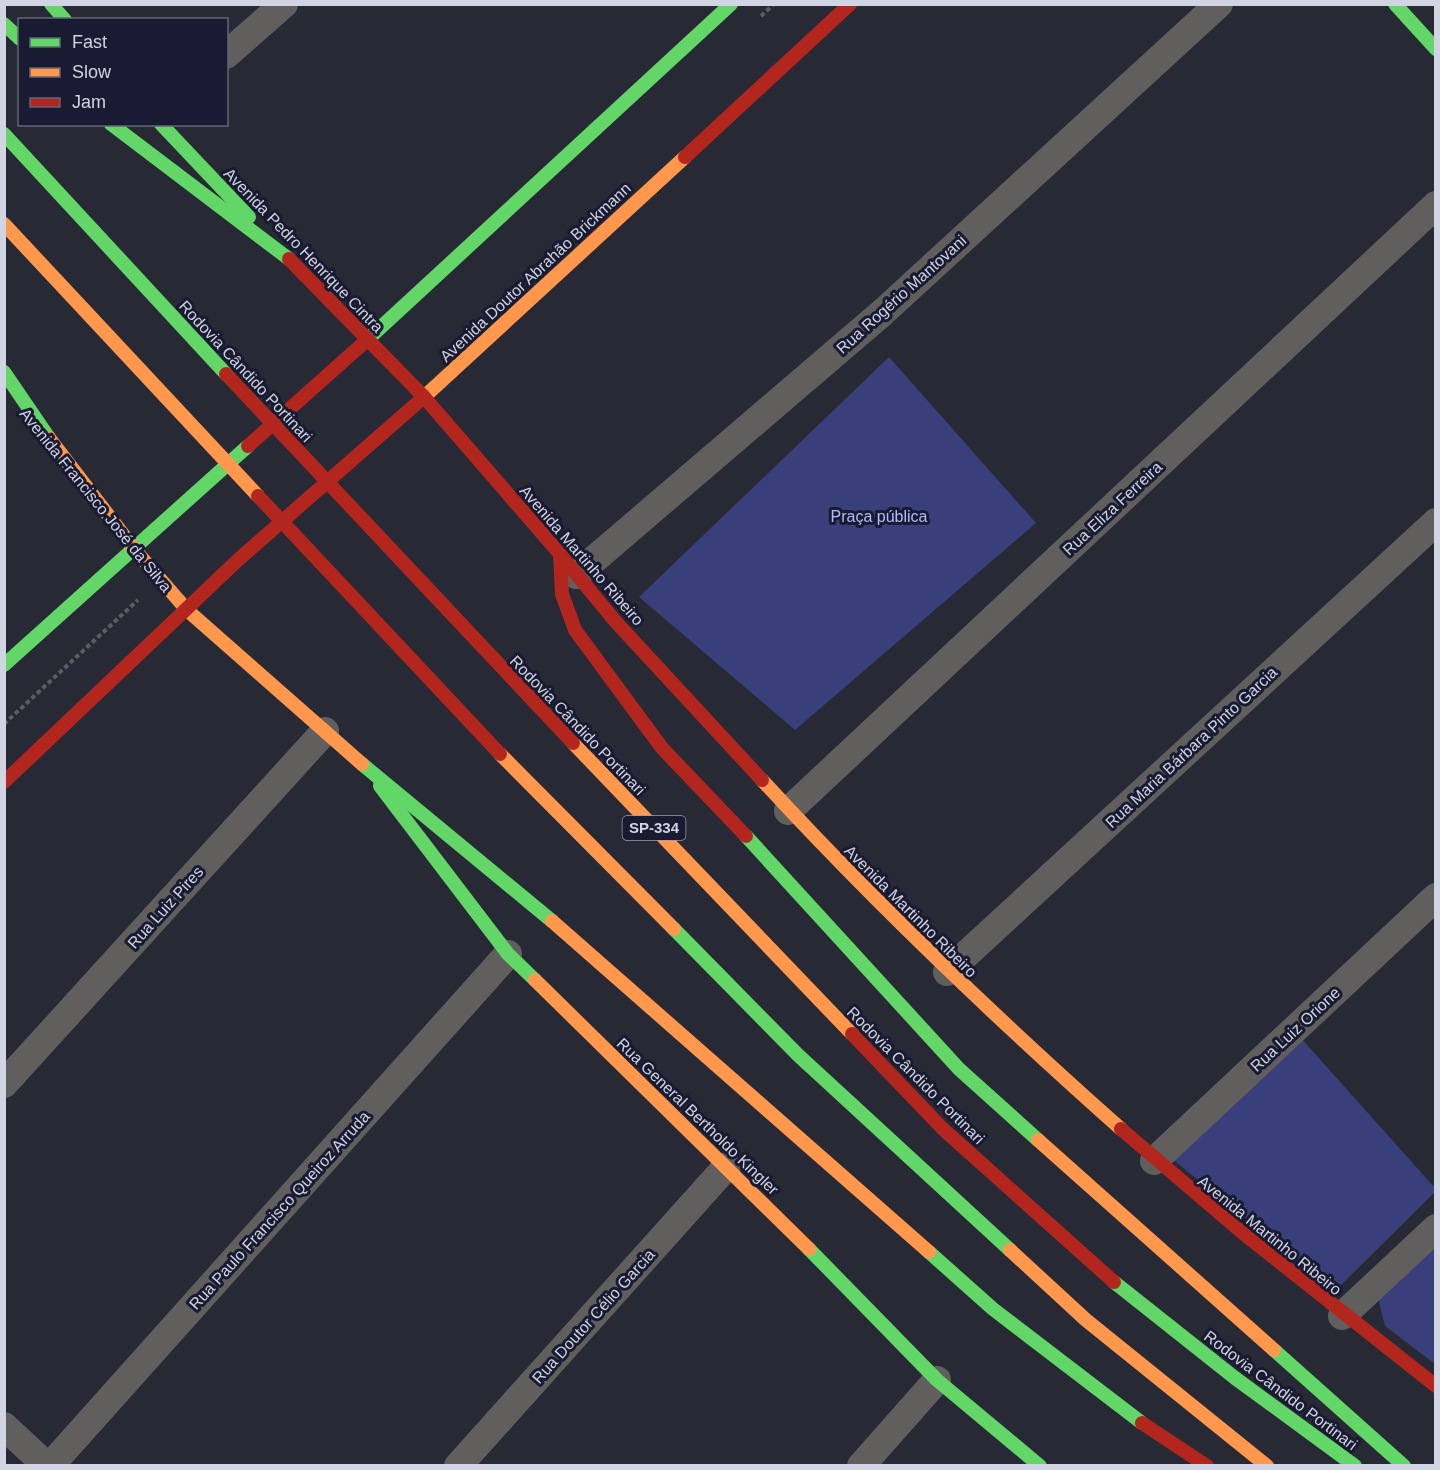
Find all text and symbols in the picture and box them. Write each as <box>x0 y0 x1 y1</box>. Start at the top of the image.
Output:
legend <box>18 18 228 126</box>
text: Fast <box>72 32 107 52</box>
text: Slow <box>72 62 112 82</box>
text: Jam <box>72 92 106 112</box>
street label: Avenida Pedro Henrique Cintra <box>221 165 387 336</box>
street label: Avenida Doutor Abrahão Brickmann <box>437 180 634 365</box>
street label: Rua Rogério Mantovani <box>833 232 969 357</box>
street label: Rodovia Cândido Portinari <box>176 297 316 445</box>
street label: Avenida Francisco José da Silva <box>16 405 175 595</box>
street label: Rua Eliza Ferreira <box>1059 458 1165 559</box>
street label: Avenida Martinho Ribeiro <box>516 482 647 629</box>
park label: Praça pública <box>831 508 928 525</box>
street label: Rodovia Cândido Portinari <box>507 652 649 798</box>
street label: Rua Maria Bárbara Pinto Garcia <box>1102 663 1280 831</box>
road number: SP-334 <box>622 816 686 840</box>
street label: Avenida Martinho Ribeiro <box>841 842 980 981</box>
street label: Rua Luiz Pires <box>124 863 206 952</box>
street label: Rua Luiz Orione <box>1247 984 1343 1075</box>
street label: Rodovia Cândido Portinari <box>844 1003 988 1147</box>
street label: Rua General Bertholdo Kingler <box>613 1035 782 1199</box>
street label: Rua Paulo Francisco Queiroz Arruda <box>186 1108 373 1313</box>
street label: Avenida Martinho Ribeiro <box>1195 1172 1345 1298</box>
street label: Rua Doutor Célio Garcia <box>529 1246 658 1387</box>
street label: Rodovia Cândido Portinari <box>1201 1327 1360 1453</box>

